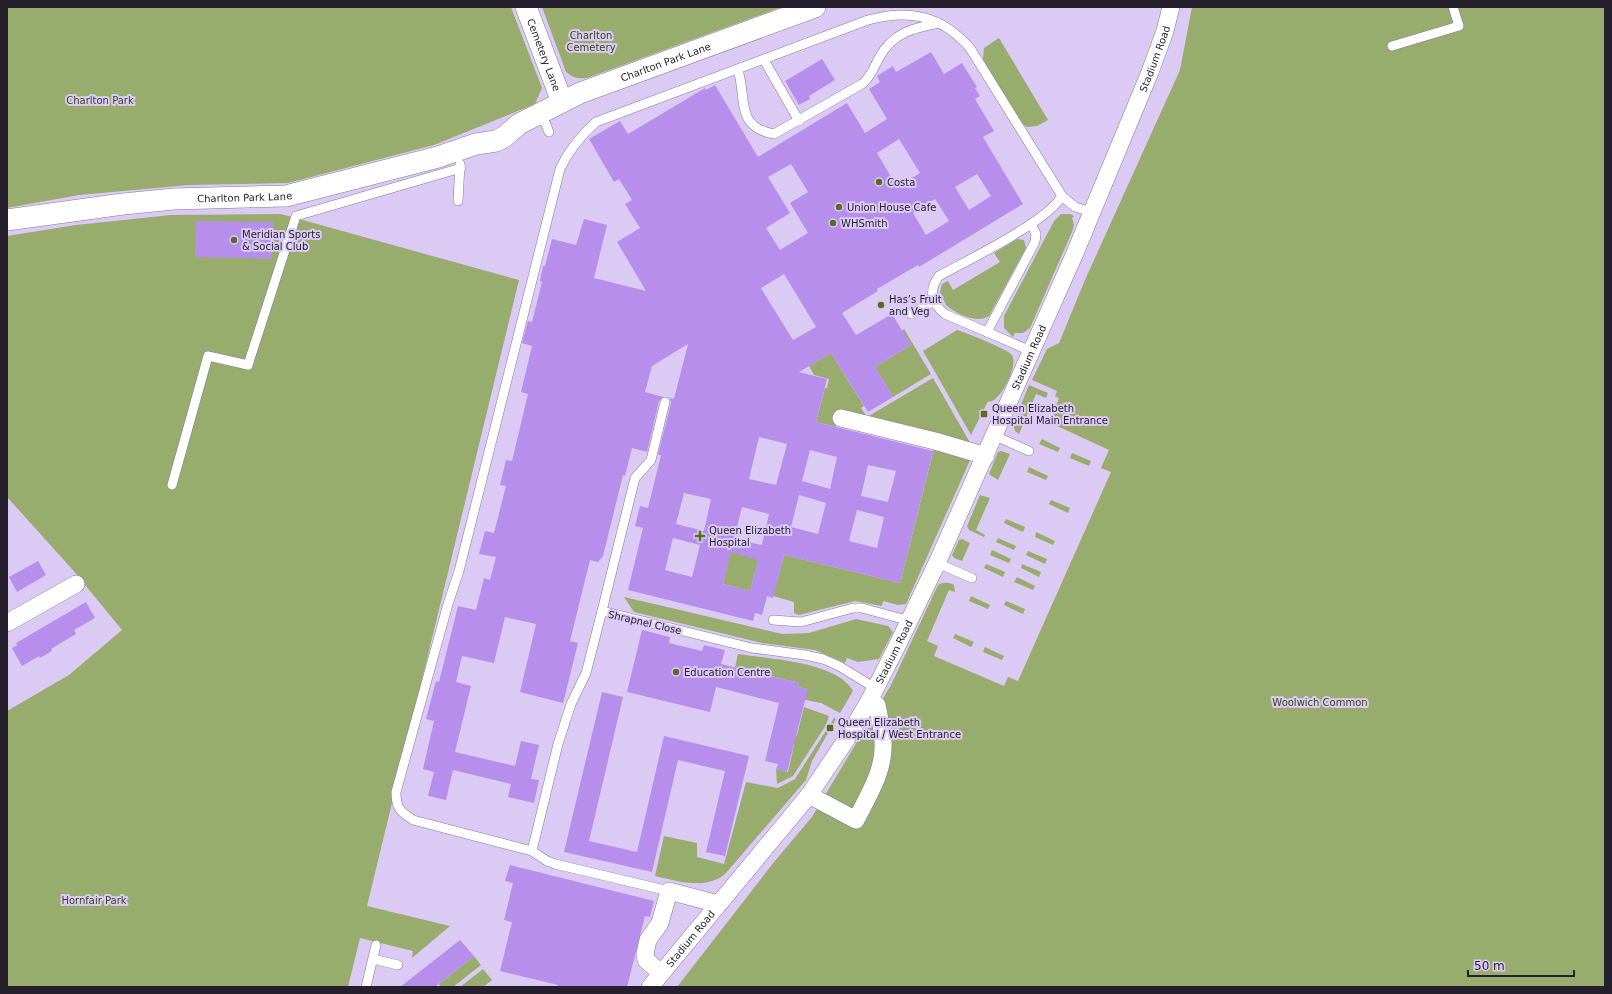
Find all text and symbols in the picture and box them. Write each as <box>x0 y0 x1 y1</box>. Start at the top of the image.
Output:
street label: Cemetery Lane <box>525 17 562 93</box>
street label: Stadium Road <box>1137 25 1172 94</box>
park label: Charlton Cemetery <box>566 30 616 53</box>
street label: Charlton Park Lane <box>619 41 712 84</box>
park label: Charlton Park <box>66 95 134 106</box>
marker: Costa <box>874 177 884 187</box>
place label: Costa <box>887 177 915 188</box>
street label: Charlton Park Lane <box>197 190 293 204</box>
marker: Union House Cafe <box>834 202 844 212</box>
place label: Union House Cafe <box>847 202 936 213</box>
marker: WHSmith <box>828 218 838 228</box>
place label: WHSmith <box>841 218 888 229</box>
place label: Meridian Sports & Social Club <box>242 229 321 252</box>
marker: Meridian Sports & Social Club <box>229 235 239 245</box>
place label: Has’s Fruit and Veg <box>889 294 942 317</box>
marker: Has’s Fruit and Veg <box>876 300 886 310</box>
street label: Stadium Road <box>1010 323 1048 392</box>
place label: Queen Elizabeth Hospital Main Entrance <box>992 403 1108 426</box>
marker: Queen Elizabeth Hospital Main Entrance <box>979 409 989 419</box>
place label: Queen Elizabeth Hospital <box>709 525 791 548</box>
marker: Queen Elizabeth Hospital <box>694 530 706 542</box>
street label: Shrapnel Close <box>607 609 683 636</box>
street label: Stadium Road <box>874 618 915 686</box>
marker: Education Centre <box>671 667 681 677</box>
place label: Education Centre <box>684 667 770 678</box>
park label: Woolwich Common <box>1272 697 1368 708</box>
place label: Queen Elizabeth Hospital / West Entrance <box>838 717 961 740</box>
marker: Queen Elizabeth Hospital / West Entrance <box>825 723 835 733</box>
park label: Hornfair Park <box>61 895 127 906</box>
street label: Stadium Road <box>664 908 717 969</box>
scale bar <box>1468 952 1574 978</box>
text: 50 m <box>1474 959 1505 973</box>

